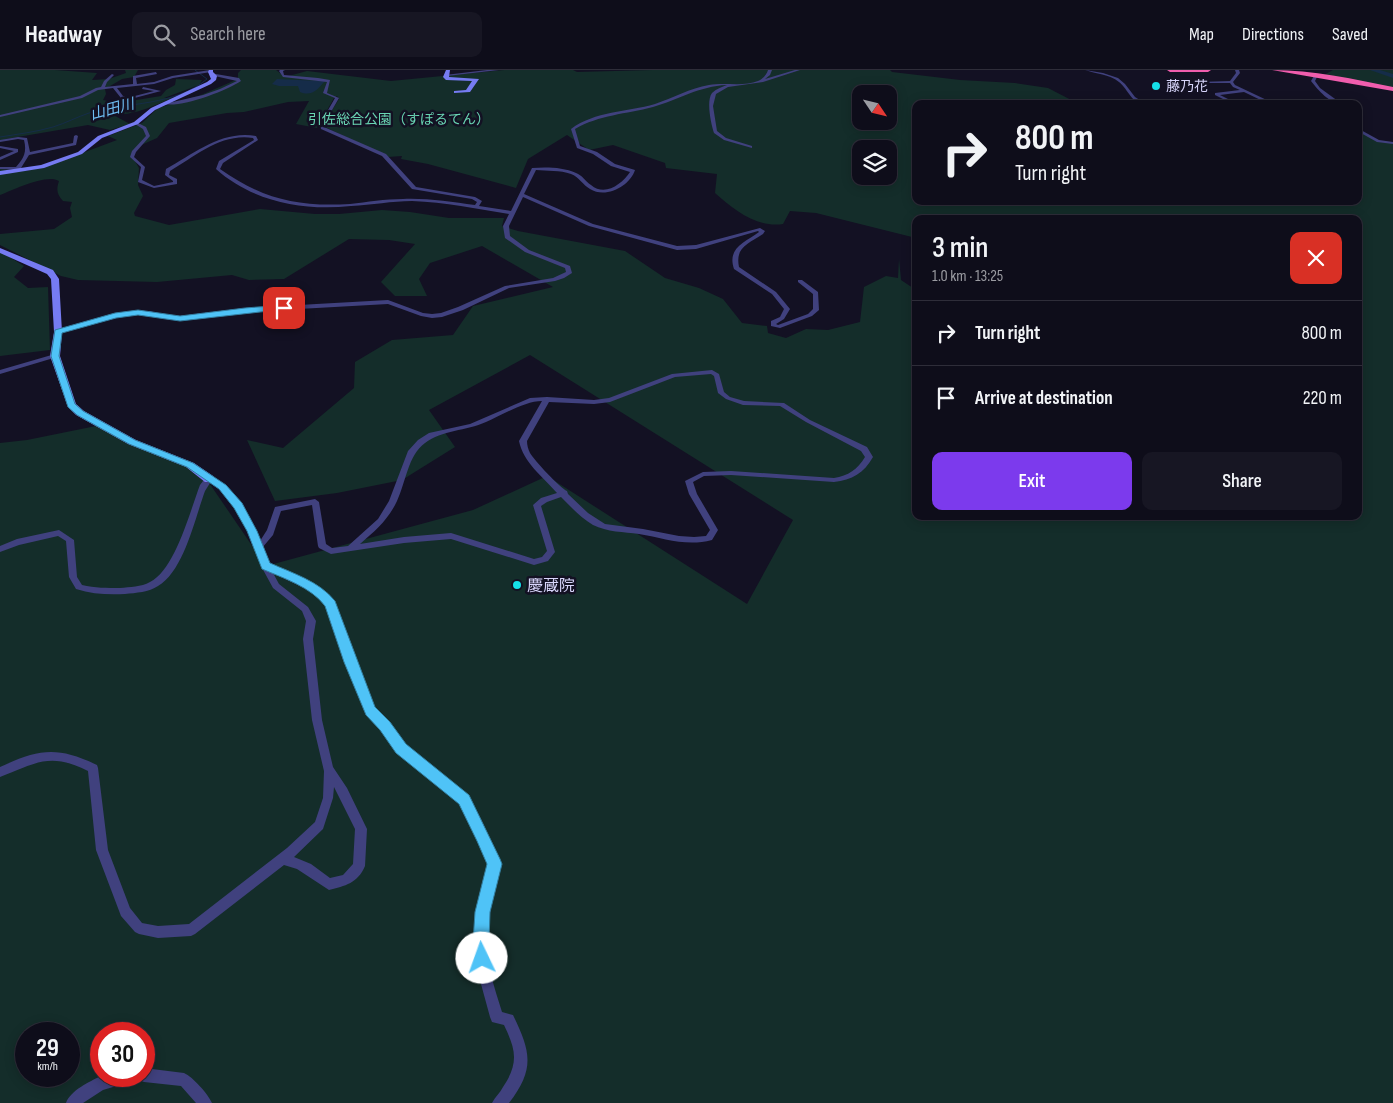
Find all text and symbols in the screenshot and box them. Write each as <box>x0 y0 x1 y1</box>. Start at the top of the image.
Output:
search box <box>132 12 482 57</box>
text: Headway <box>25 20 102 49</box>
icon: search <box>150 21 178 49</box>
text: Search here <box>190 23 266 46</box>
text: Map <box>1189 24 1214 45</box>
text: Directions <box>1242 24 1304 45</box>
text: Saved <box>1332 24 1368 45</box>
place label: 藤乃花 <box>1166 78 1208 95</box>
marker: 藤乃花 <box>1150 80 1162 92</box>
north arrow <box>852 85 898 130</box>
map controls <box>852 85 897 185</box>
water label: 山田川 <box>88 94 138 124</box>
park label: 引佐総合公園（すぽるてん） <box>308 111 490 128</box>
text: 800 m <box>1015 117 1094 160</box>
icon: right <box>932 120 997 185</box>
button: layers <box>852 140 897 185</box>
text: Turn right <box>1015 160 1086 187</box>
text: 3 min <box>932 230 988 266</box>
button: close <box>1290 232 1342 284</box>
text: 1.0 km · 13:25 <box>932 267 1003 286</box>
pin <box>263 287 305 329</box>
icon: arrive <box>270 294 298 322</box>
icon: right <box>932 319 960 347</box>
text: Turn right <box>975 322 1040 345</box>
text: 800 m <box>1302 322 1342 345</box>
icon: arrive <box>932 384 960 412</box>
text: Arrive at destination <box>975 387 1113 410</box>
text: 220 m <box>1303 387 1342 410</box>
button: Exit <box>932 452 1132 510</box>
button: Share <box>1142 452 1342 510</box>
place label: 慶蔵院 <box>527 577 575 596</box>
marker: 慶蔵院 <box>511 579 523 591</box>
position arrow <box>455 931 507 983</box>
speed limit sign: 30 <box>90 1022 155 1087</box>
text: 29 <box>36 1033 59 1064</box>
text: km/h <box>37 1059 58 1074</box>

